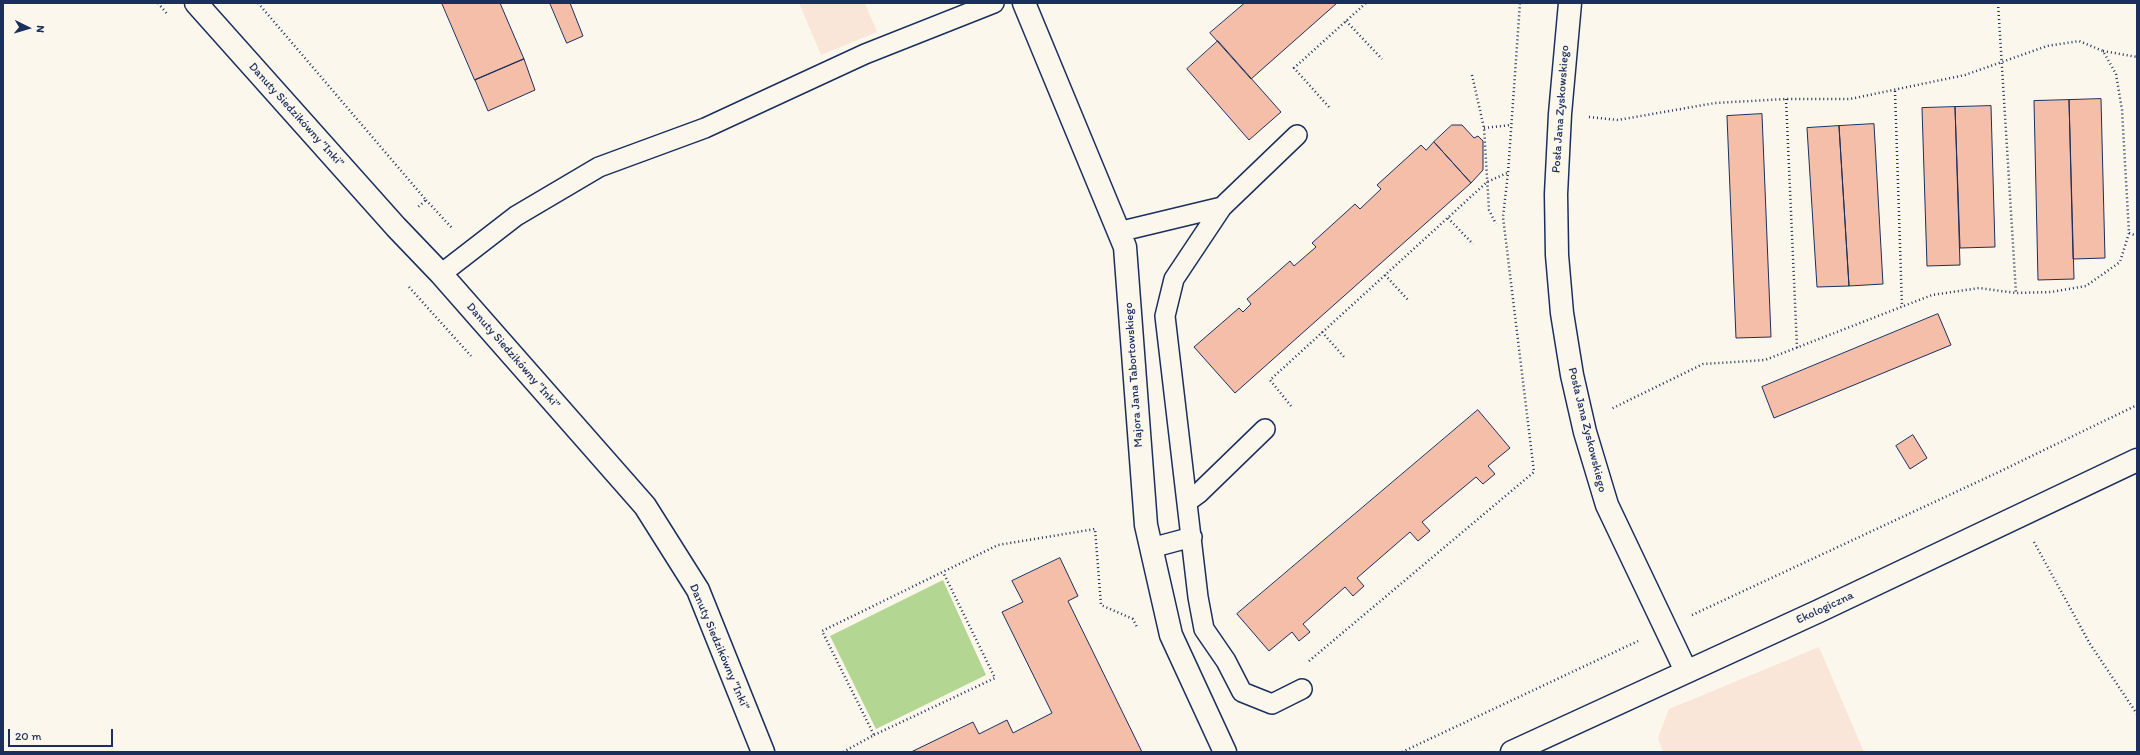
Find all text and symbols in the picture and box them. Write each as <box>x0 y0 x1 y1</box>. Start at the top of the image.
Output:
north arrow <box>8 8 48 48</box>
text: N <box>34 25 47 33</box>
street label: Posła Jana Zyskowskiego <box>1549 45 1573 173</box>
street label: Danuty Siedzikówny ”Inki” <box>245 60 347 170</box>
street label: Danuty Siedzikówny ”Inki” <box>463 300 563 412</box>
street label: Majora Jana Tabortowskiego <box>1122 302 1146 448</box>
street label: Posła Jana Zyskowskiego <box>1565 366 1609 494</box>
street label: Danuty Siedzikówny ”Inki” <box>686 582 752 712</box>
street label: Ekologiczna <box>1794 588 1856 628</box>
scale bar <box>10 721 115 747</box>
text: 20 m <box>15 729 42 743</box>

